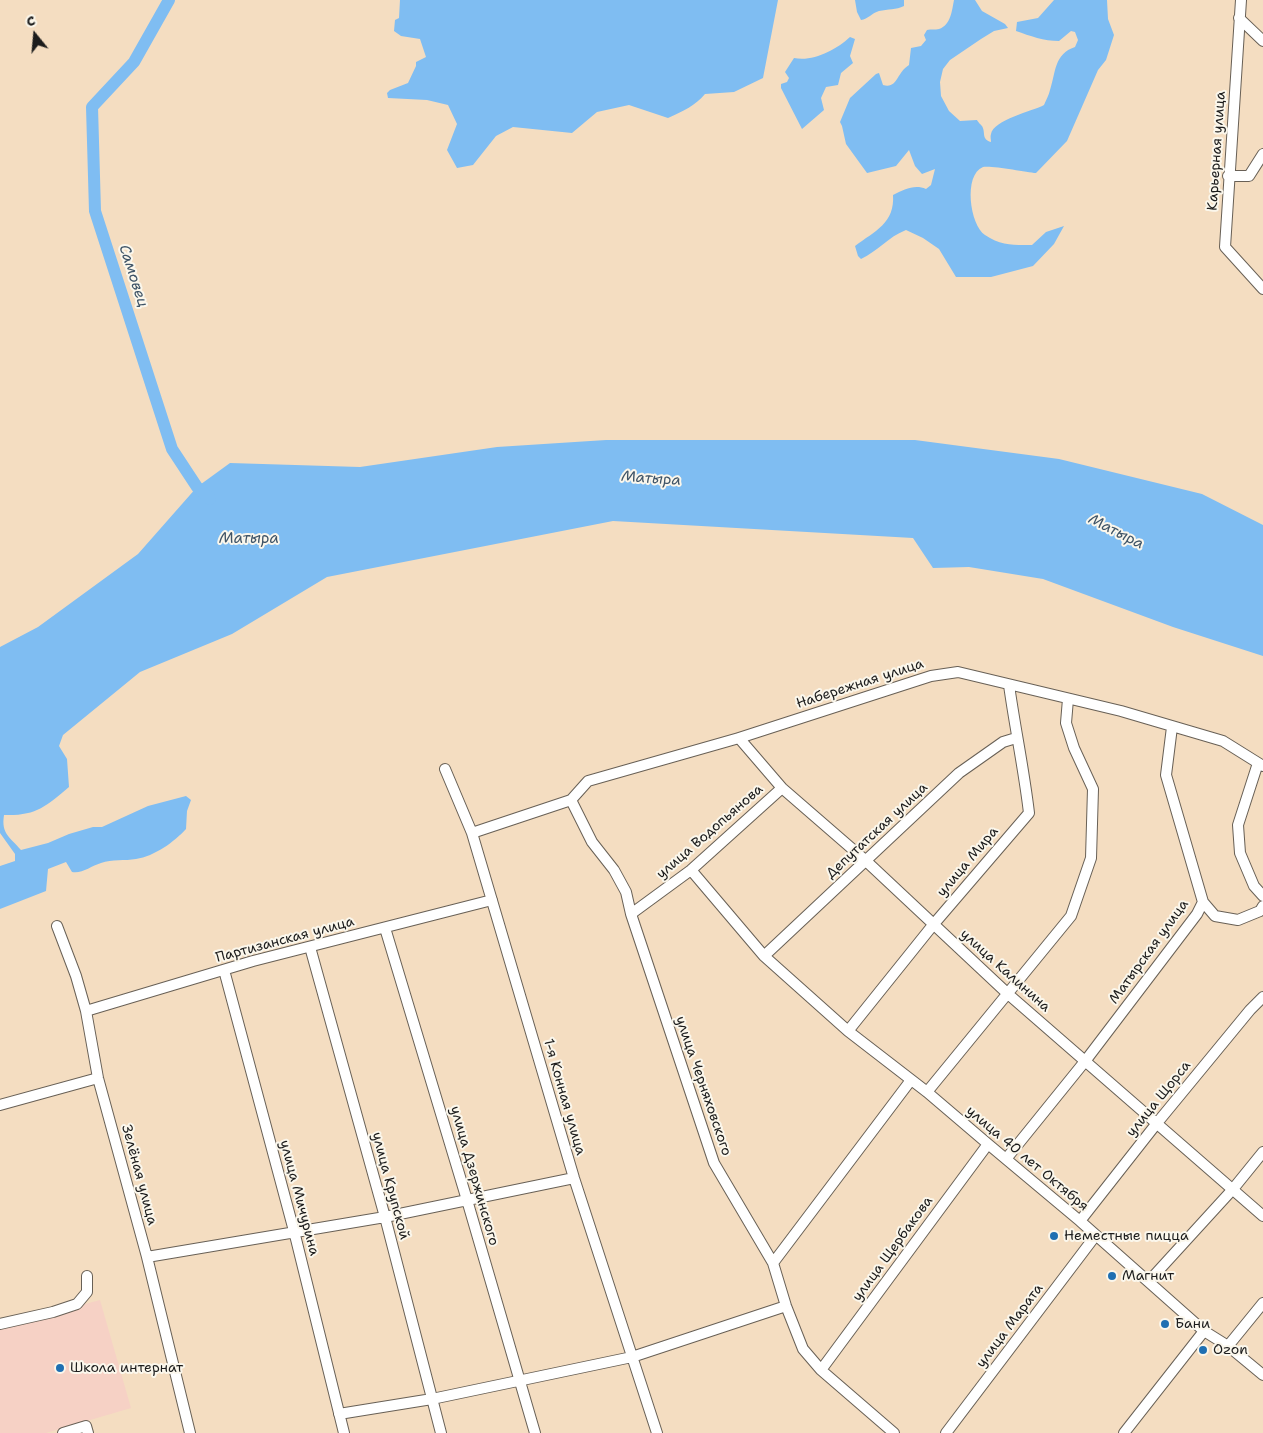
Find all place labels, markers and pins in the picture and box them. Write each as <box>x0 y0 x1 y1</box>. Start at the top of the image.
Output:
place label: Неместные пицца <box>1064 1228 1189 1244</box>
marker: Неместные пицца <box>1048 1230 1060 1242</box>
place label: Магнит <box>1122 1268 1174 1284</box>
marker: Магнит <box>1106 1270 1118 1282</box>
place label: Бани <box>1175 1316 1210 1332</box>
marker: Бани <box>1159 1318 1171 1330</box>
place label: Ozon <box>1213 1342 1248 1358</box>
marker: Ozon <box>1197 1344 1209 1356</box>
place label: Школа интернат <box>70 1360 183 1376</box>
marker: Школа интернат <box>54 1362 66 1374</box>

